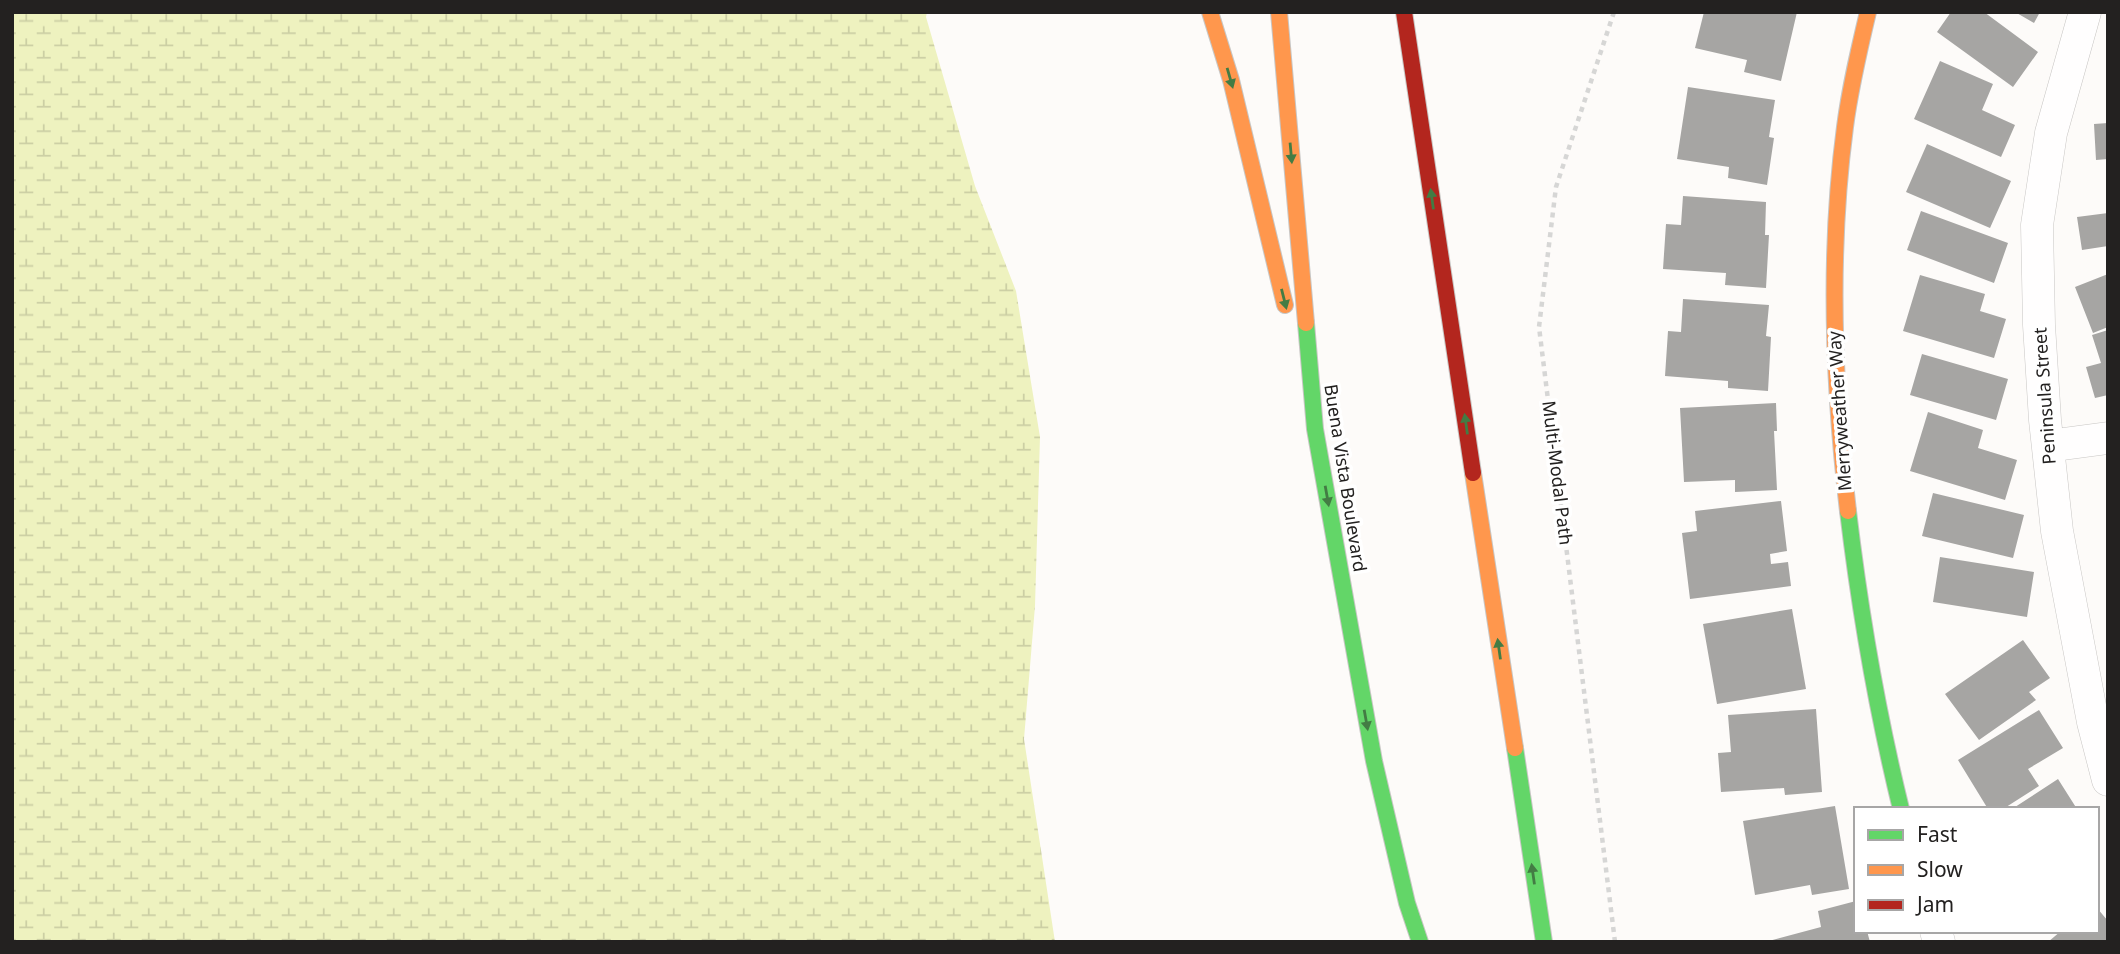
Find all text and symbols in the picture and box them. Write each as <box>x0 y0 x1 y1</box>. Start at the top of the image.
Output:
one-way arrow <box>1225 67 1236 89</box>
one-way arrow <box>1286 143 1297 165</box>
one-way arrow <box>1426 188 1437 210</box>
one-way arrow <box>1278 288 1289 310</box>
street label: Peninsula Street <box>2027 326 2061 465</box>
street label: Merryweather Way <box>1821 329 1857 492</box>
street label: Buena Vista Boulevard <box>1319 382 1373 573</box>
street label: Multi-Modal Path <box>1537 399 1579 546</box>
one-way arrow <box>1460 413 1471 435</box>
one-way arrow <box>1322 485 1333 507</box>
one-way arrow <box>1494 638 1505 660</box>
one-way arrow <box>1361 709 1372 731</box>
legend <box>1854 807 2099 933</box>
text: Fast <box>1917 820 1958 848</box>
text: Slow <box>1917 855 1963 883</box>
one-way arrow <box>1527 863 1538 885</box>
text: Jam <box>1915 890 1954 918</box>

